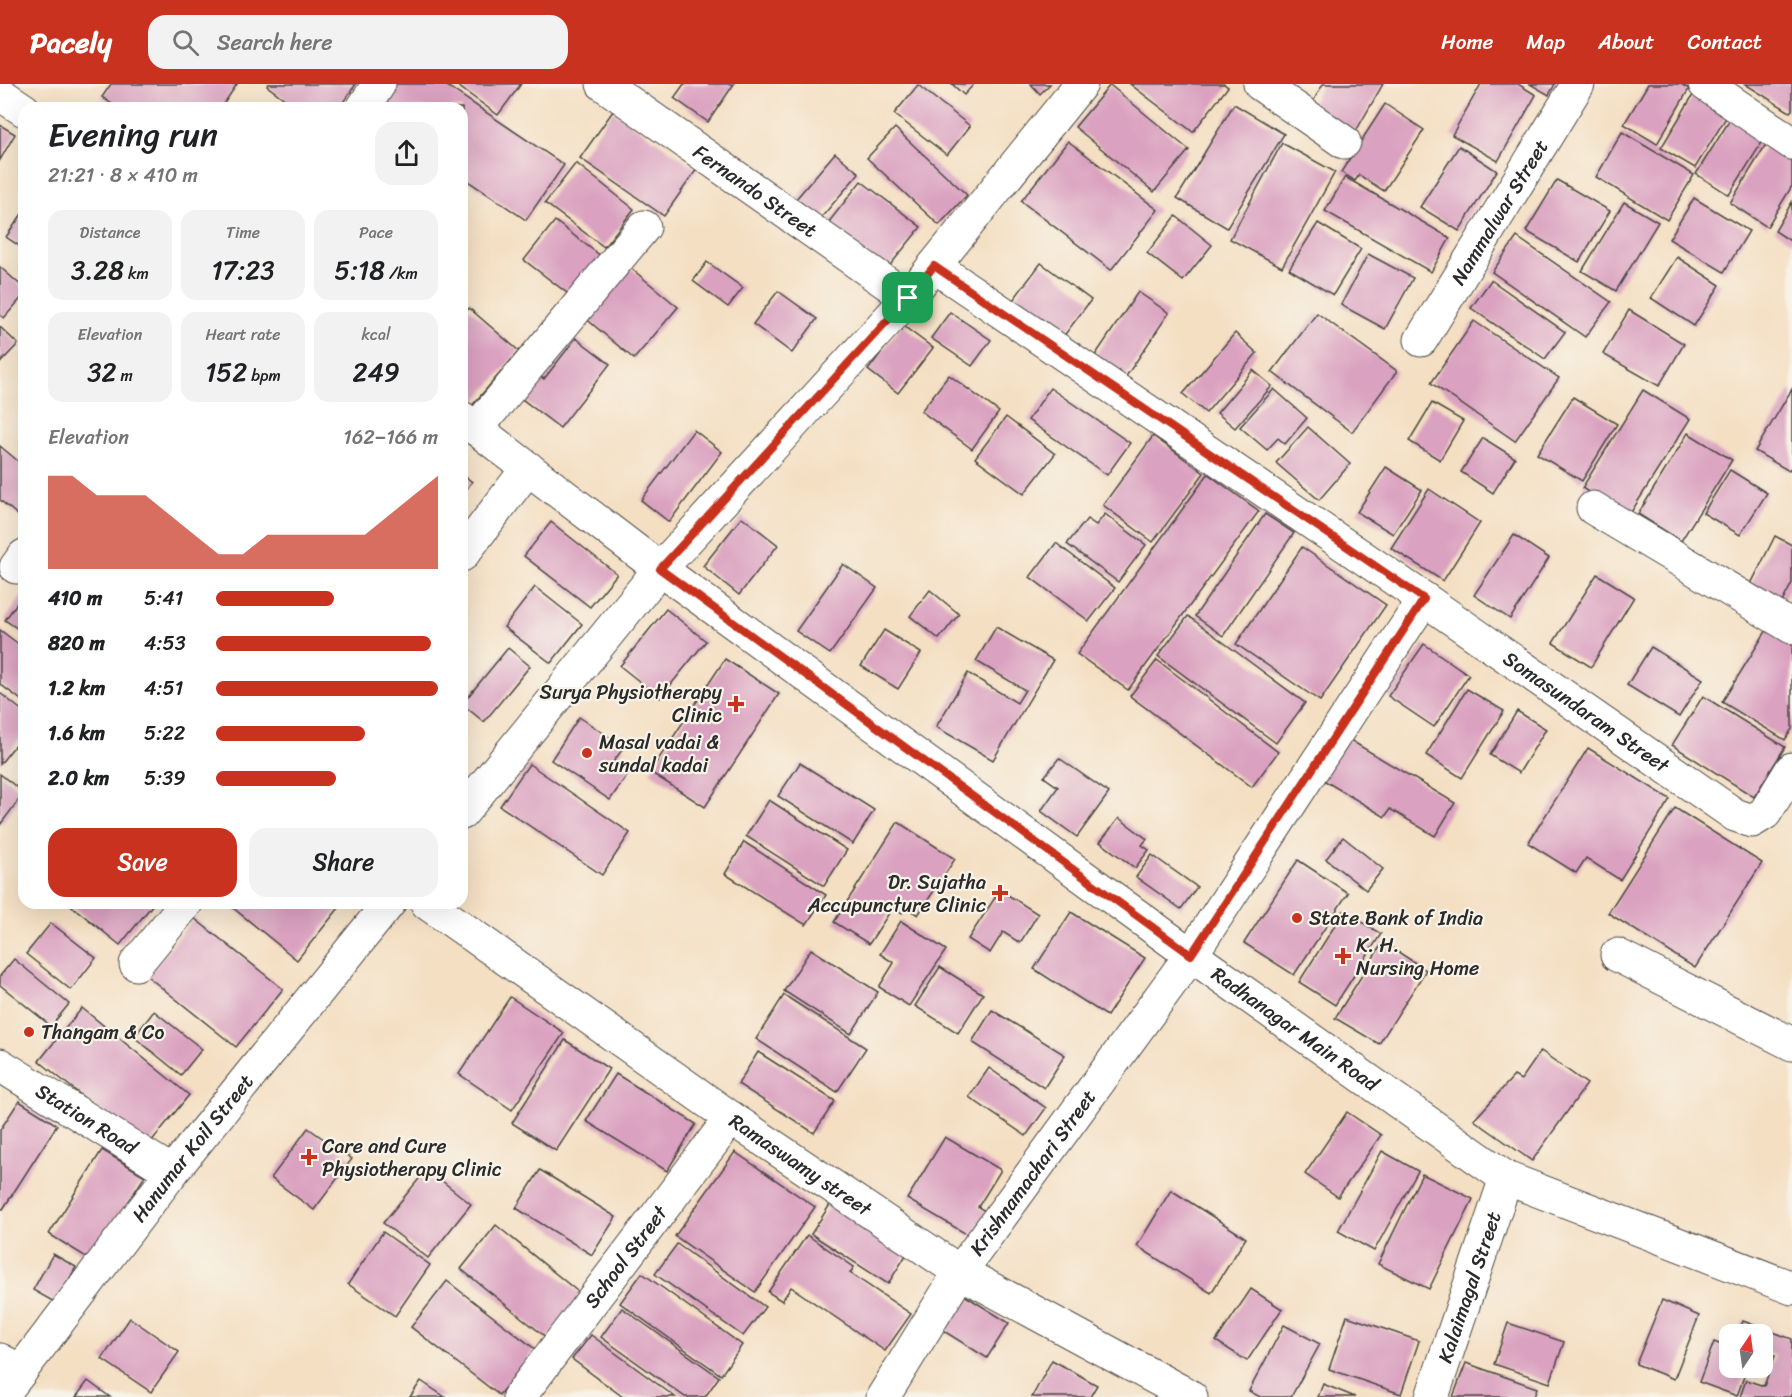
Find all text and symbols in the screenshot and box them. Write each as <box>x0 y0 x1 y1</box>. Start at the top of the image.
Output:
search box <box>148 15 568 69</box>
text: Pacely <box>30 18 112 67</box>
text: Search here <box>217 23 333 62</box>
text: Home <box>1441 23 1493 61</box>
text: Map <box>1526 23 1565 61</box>
text: About <box>1598 23 1655 61</box>
text: Contact <box>1688 23 1762 61</box>
icon: search <box>169 26 202 59</box>
text: Evening run <box>48 106 218 164</box>
button: share <box>375 122 438 185</box>
street label: Nammalwar Street <box>1441 132 1558 292</box>
street label: Fernando Street <box>686 135 825 247</box>
text: 21:21 · 8 × 410 m <box>48 158 198 193</box>
text: Distance <box>80 218 140 247</box>
text: Time <box>226 218 260 247</box>
text: Pace <box>359 218 393 247</box>
text: 3.28 <box>71 247 124 293</box>
text: 17:23 <box>211 247 275 293</box>
text: 5:18 <box>334 247 385 293</box>
text: km <box>124 259 149 288</box>
text: /km <box>385 259 418 288</box>
pin <box>882 272 933 323</box>
icon: arrive <box>891 281 924 314</box>
text: Elevation <box>78 320 142 349</box>
text: Heart rate <box>205 320 281 349</box>
text: kcal <box>361 320 391 349</box>
text: 32 <box>87 349 116 395</box>
text: 152 <box>205 349 247 395</box>
text: 249 <box>352 349 400 395</box>
text: m <box>116 361 133 390</box>
text: bpm <box>247 361 281 390</box>
text: Elevation <box>48 420 129 455</box>
text: 162–166 m <box>343 420 438 455</box>
text: 410 m <box>48 581 102 616</box>
text: 5:41 <box>144 581 183 616</box>
text: 820 m <box>48 626 105 661</box>
text: 4:53 <box>144 626 186 661</box>
street label: Somasundaram Street <box>1496 641 1677 782</box>
text: 1.2 km <box>48 671 105 706</box>
text: 4:51 <box>144 671 183 706</box>
place label: Surya Physiotherapy Clinic <box>539 675 723 733</box>
marker: Surya Physiotherapy Clinic <box>727 695 745 713</box>
text: 1.6 km <box>48 716 105 751</box>
text: 5:22 <box>144 716 185 751</box>
place label: Masal vadai & sundal kadai <box>598 725 719 783</box>
marker: Masal vadai & sundal kadai <box>580 746 594 760</box>
text: 2.0 km <box>48 761 109 796</box>
text: 5:39 <box>144 761 186 796</box>
button: Save <box>48 828 237 897</box>
button: Share <box>249 828 438 897</box>
place label: Dr. Sujatha Accupuncture Clinic <box>807 865 986 923</box>
marker: Dr. Sujatha Accupuncture Clinic <box>991 884 1009 902</box>
place label: State Bank of India <box>1309 901 1483 936</box>
marker: State Bank of India <box>1290 911 1304 925</box>
place label: K. H. Nursing Home <box>1356 928 1479 986</box>
marker: K. H. Nursing Home <box>1334 947 1352 965</box>
street label: Radhanagar Main Road <box>1204 957 1387 1101</box>
place label: Thangam & Co <box>41 1015 164 1050</box>
marker: Thangam & Co <box>22 1025 36 1039</box>
street label: Hanumar Koil Street <box>122 1066 262 1230</box>
street label: Station Road <box>29 1074 146 1165</box>
street label: Krishnamachari Street <box>960 1082 1105 1263</box>
street label: Ramaswamy street <box>722 1104 880 1226</box>
place label: Care and Cure Physiotherapy Clinic <box>322 1129 502 1187</box>
marker: Care and Cure Physiotherapy Clinic <box>300 1148 318 1166</box>
street label: School Street <box>575 1197 677 1316</box>
street label: Kalaimagal Street <box>1427 1206 1511 1368</box>
north arrow <box>1719 1324 1773 1378</box>
map controls <box>1719 1324 1773 1378</box>

